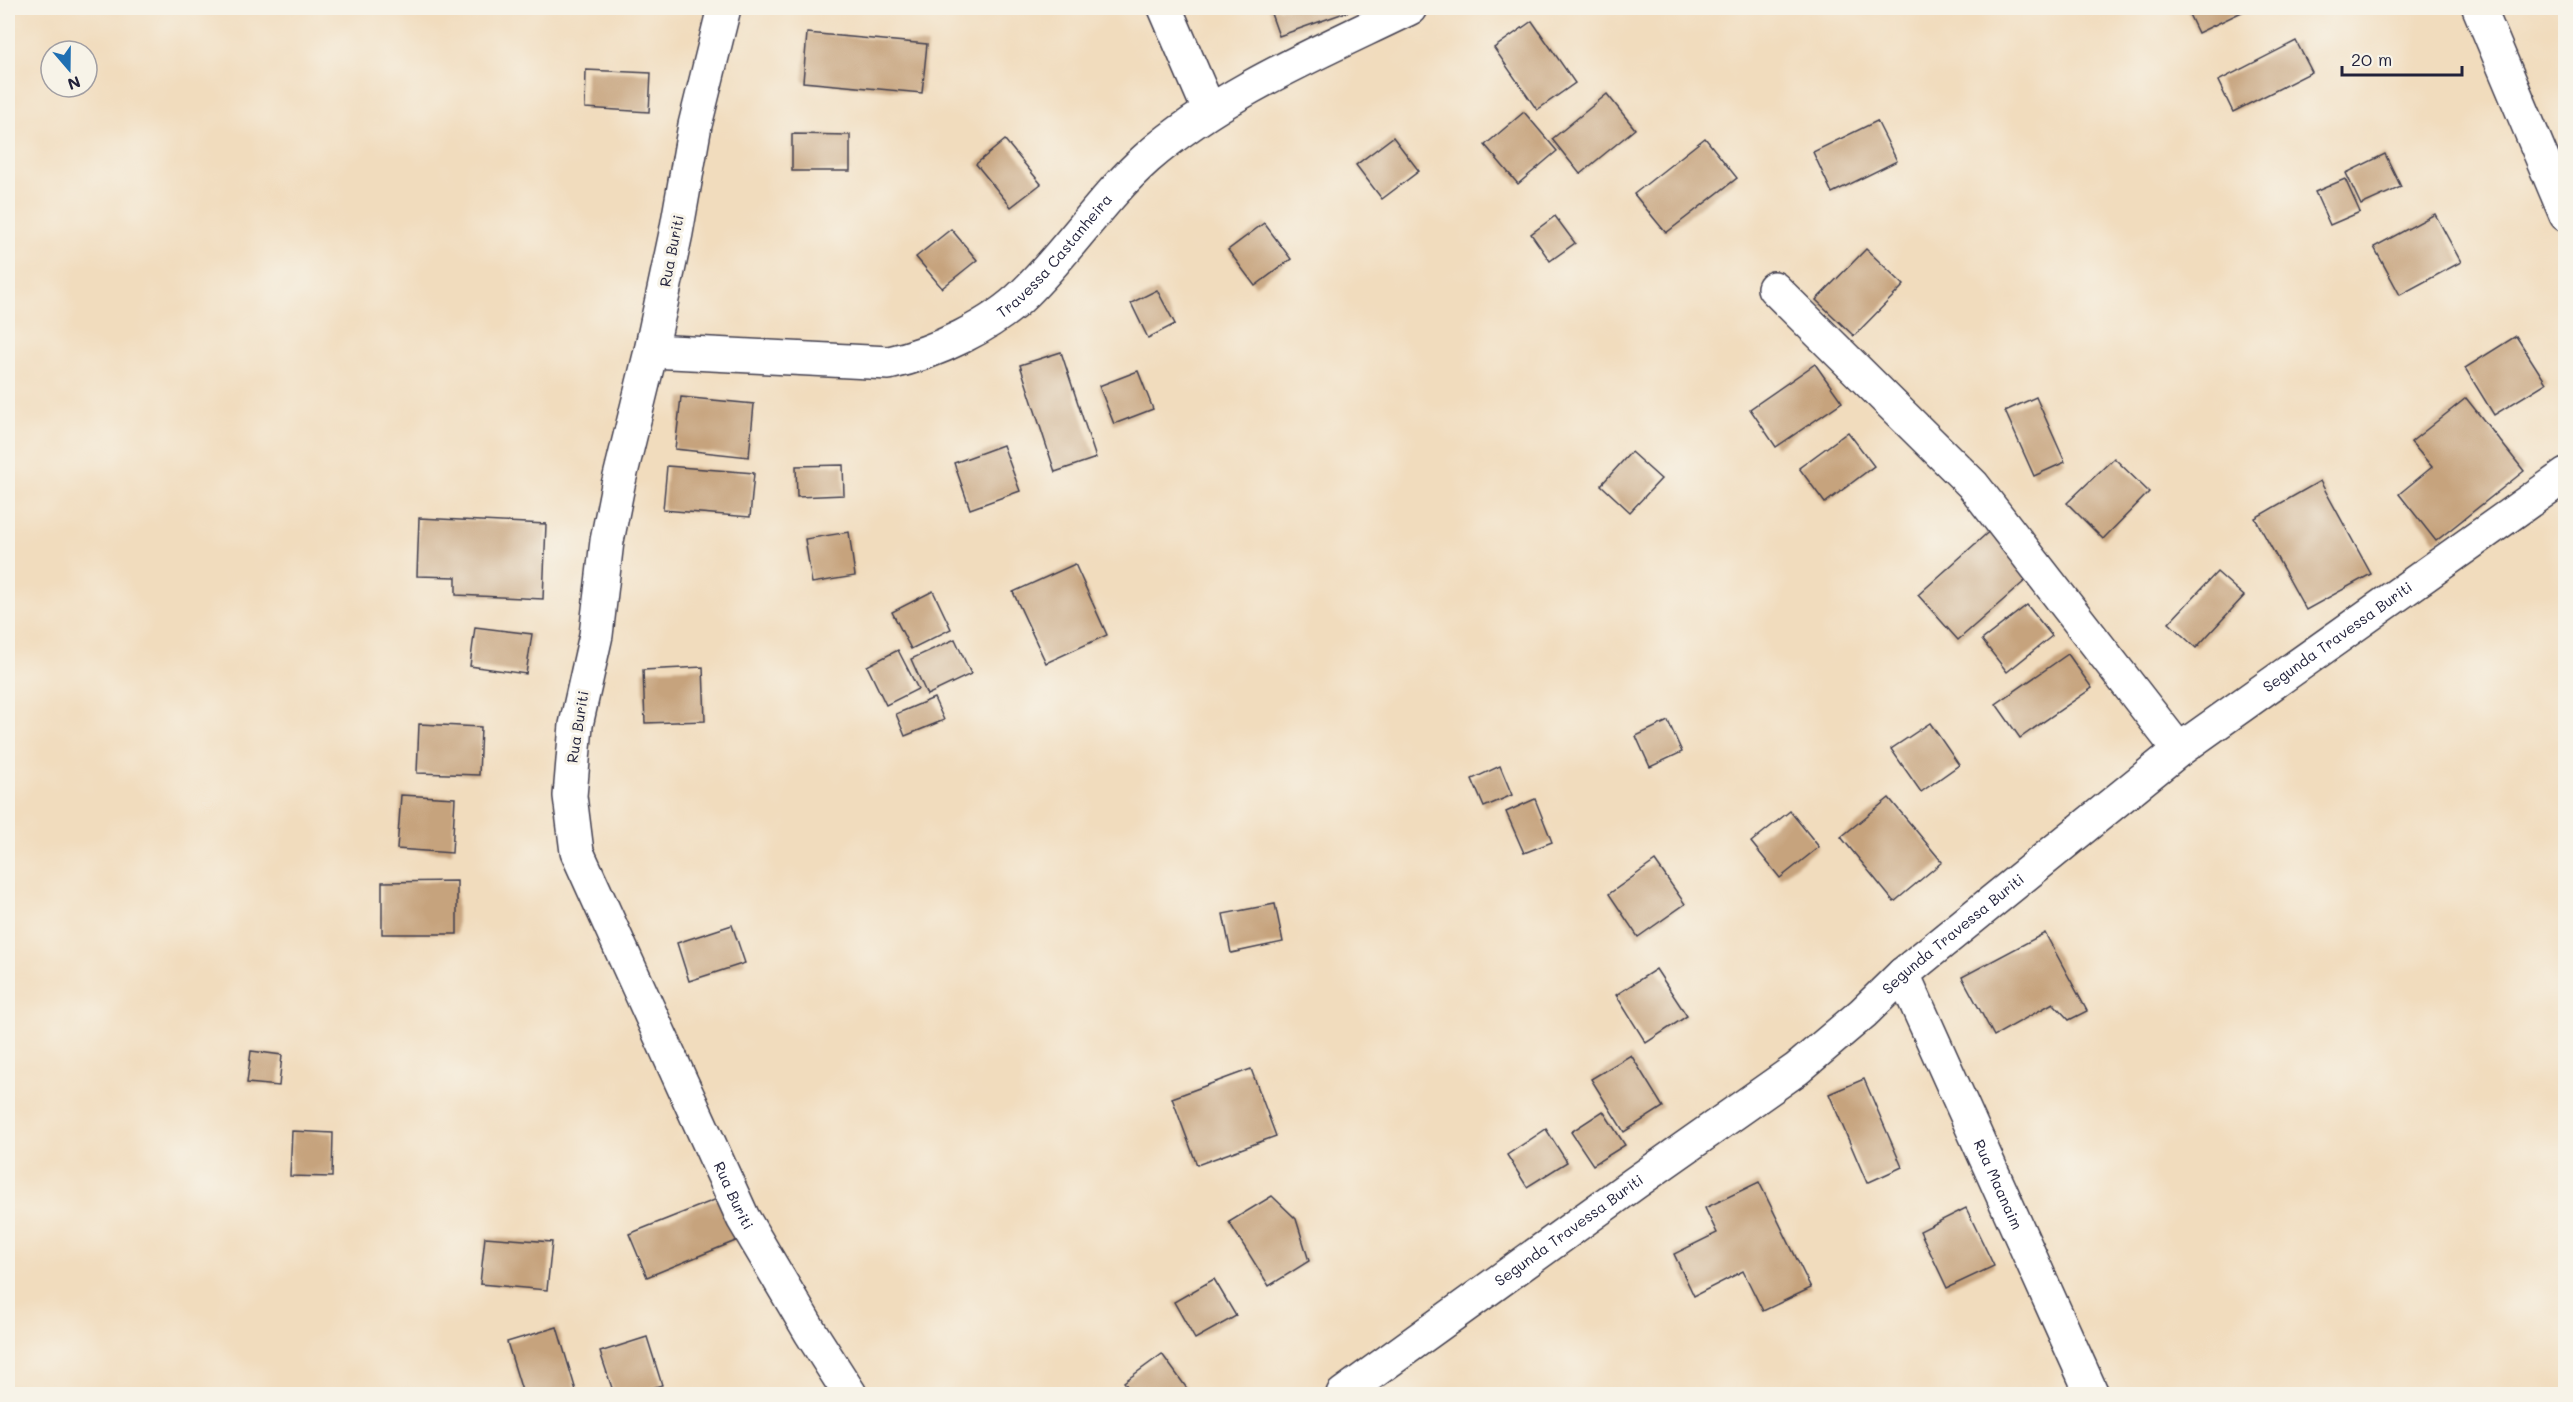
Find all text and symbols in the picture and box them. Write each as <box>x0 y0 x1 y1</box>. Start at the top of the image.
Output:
north arrow <box>39 39 99 99</box>
scale bar <box>2342 39 2462 77</box>
text: 20 m <box>2351 47 2392 71</box>
text: N <box>65 72 84 96</box>
street label: Travessa Castanheira <box>992 189 1116 322</box>
street label: Rua Buriti <box>654 213 688 288</box>
street label: Segunda Travessa Buriti <box>2259 576 2416 696</box>
street label: Rua Buriti <box>561 689 593 764</box>
street label: Segunda Travessa Buriti <box>1877 869 2028 998</box>
street label: Rua Maanaim <box>1970 1136 2028 1233</box>
street label: Rua Buriti <box>710 1158 759 1233</box>
street label: Segunda Travessa Buriti <box>1490 1169 1647 1290</box>

